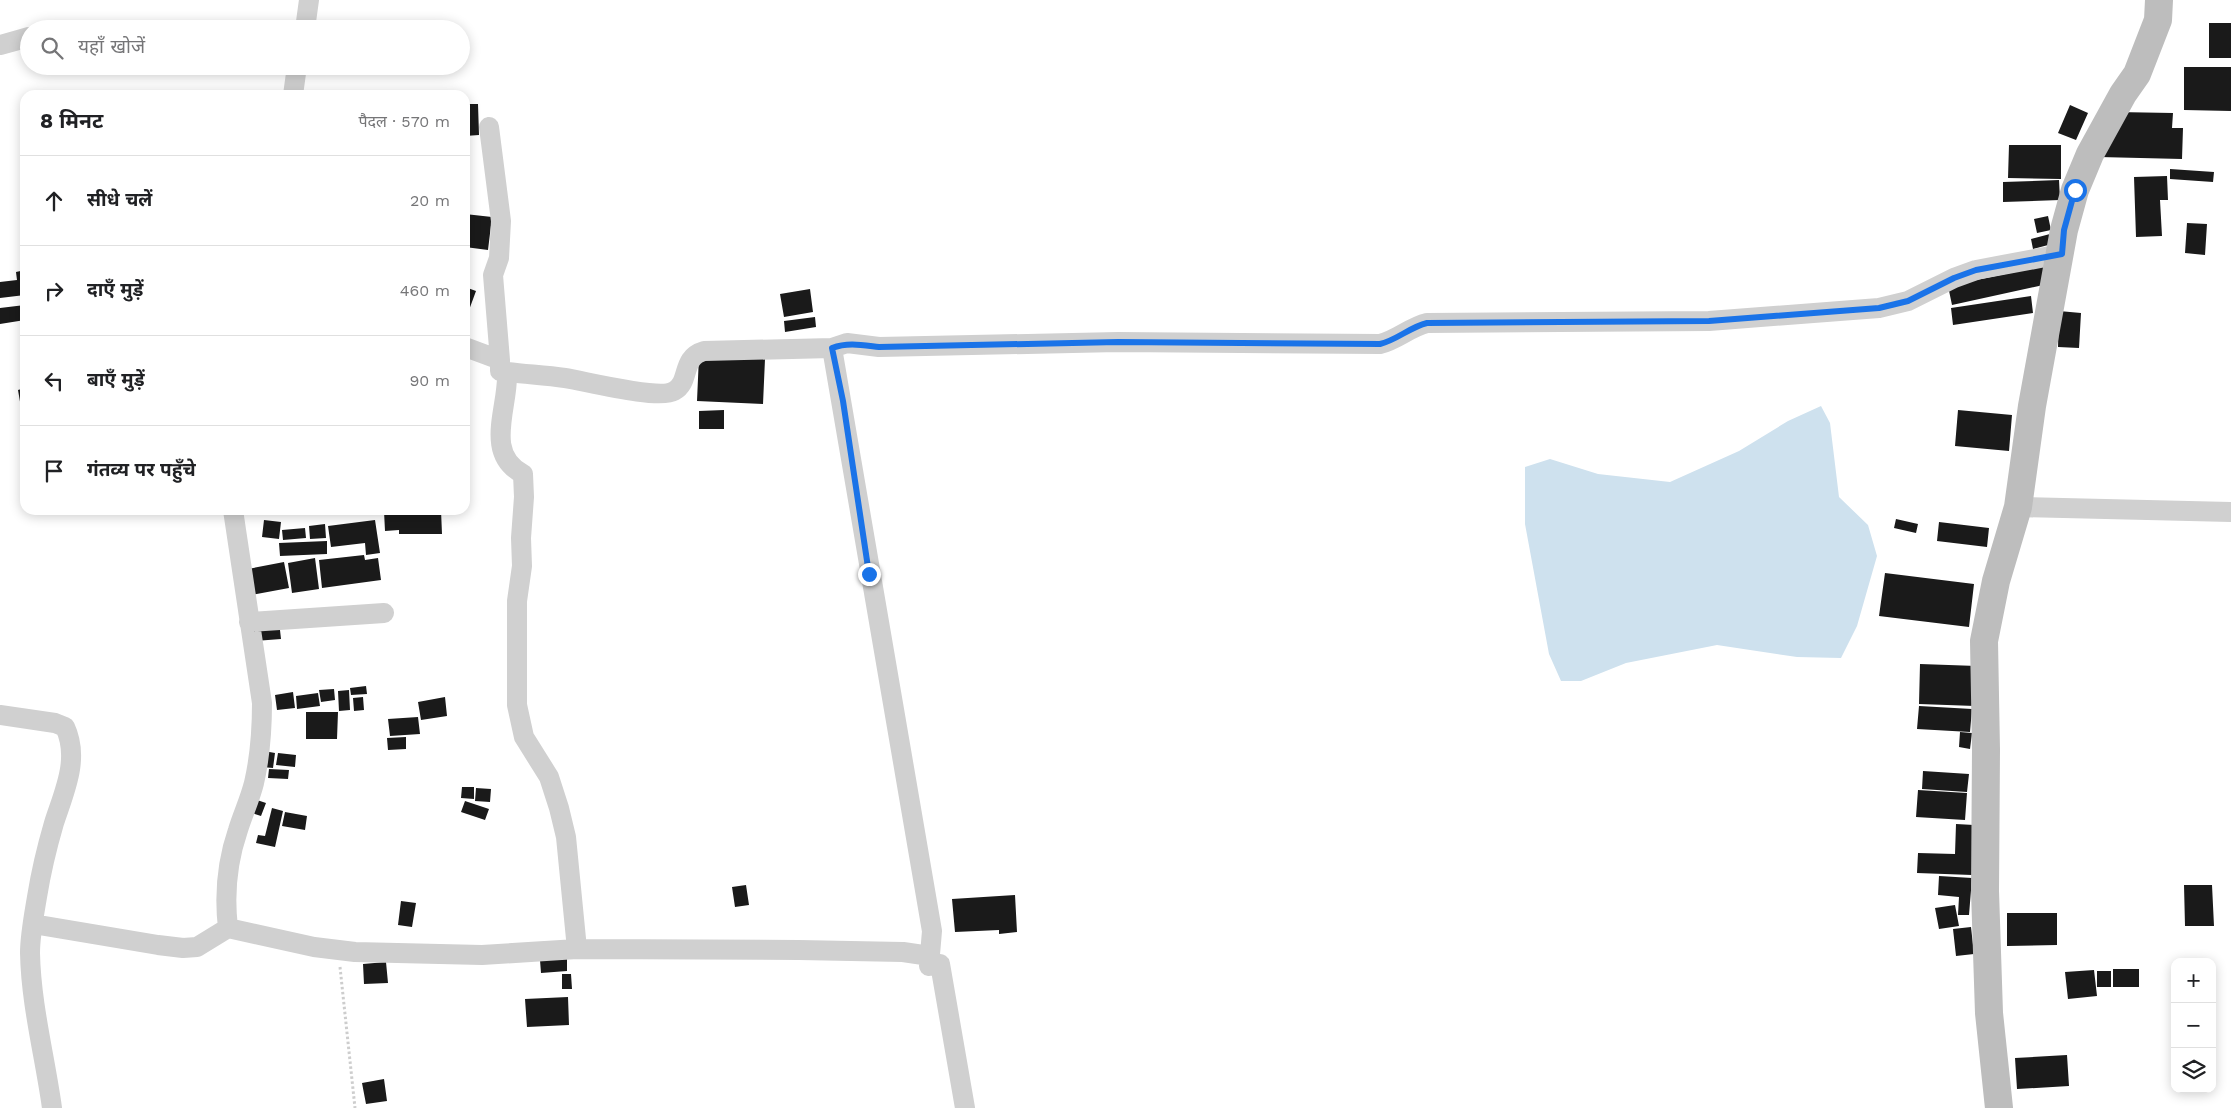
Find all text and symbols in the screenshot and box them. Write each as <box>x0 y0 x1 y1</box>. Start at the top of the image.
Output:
search box <box>20 20 470 75</box>
icon: search <box>38 34 66 62</box>
text: यहाँ खोजें <box>78 35 145 58</box>
text: 8 मिनट <box>40 108 103 133</box>
text: पैदल · 570 m <box>358 112 450 131</box>
route start <box>2064 179 2087 202</box>
icon: ahead <box>40 187 68 215</box>
text: सीधे चलें <box>87 188 152 211</box>
text: 20 m <box>410 191 450 210</box>
icon: right <box>40 277 68 305</box>
text: दाएँ मुड़ें <box>87 278 143 301</box>
text: 460 m <box>400 281 450 300</box>
icon: left <box>40 367 68 395</box>
text: बाएँ मुड़ें <box>87 368 145 391</box>
text: 90 m <box>409 371 450 390</box>
icon: arrive <box>40 457 68 485</box>
text: गंतव्य पर पहुँचे <box>87 458 196 481</box>
route end <box>858 563 881 586</box>
map controls <box>2171 958 2216 1093</box>
button: + <box>2171 958 2216 1003</box>
button: − <box>2171 1003 2216 1048</box>
button: layers <box>2171 1048 2216 1093</box>

